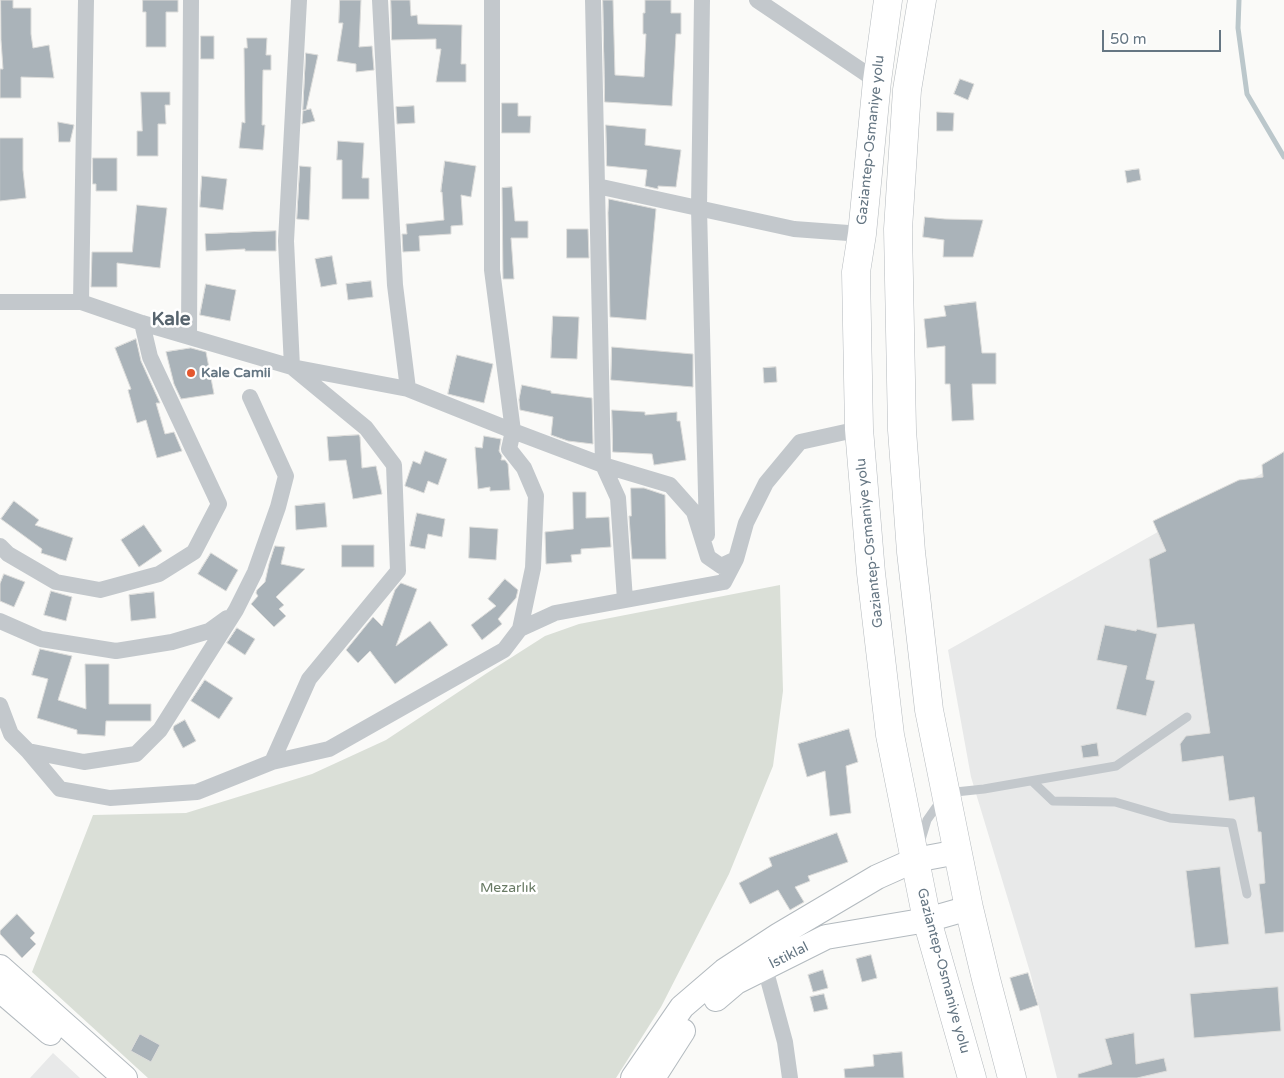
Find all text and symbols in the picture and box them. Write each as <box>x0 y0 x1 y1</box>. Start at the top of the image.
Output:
scale bar <box>1104 20 1223 52</box>
text: 50 m <box>1110 30 1147 48</box>
street label: Gaziantep-Osmaniye yolu <box>854 54 888 226</box>
district label: Kale <box>152 309 190 331</box>
place label: Kale Camii <box>201 365 271 381</box>
marker: Kale Camii <box>185 367 197 379</box>
street label: Gaziantep-Osmaniye yolu <box>853 457 887 629</box>
park label: Mezarlık <box>480 880 536 896</box>
street label: Gaziantep-Osmaniye yolu <box>913 886 973 1056</box>
street label: İstiklal <box>767 939 811 973</box>

